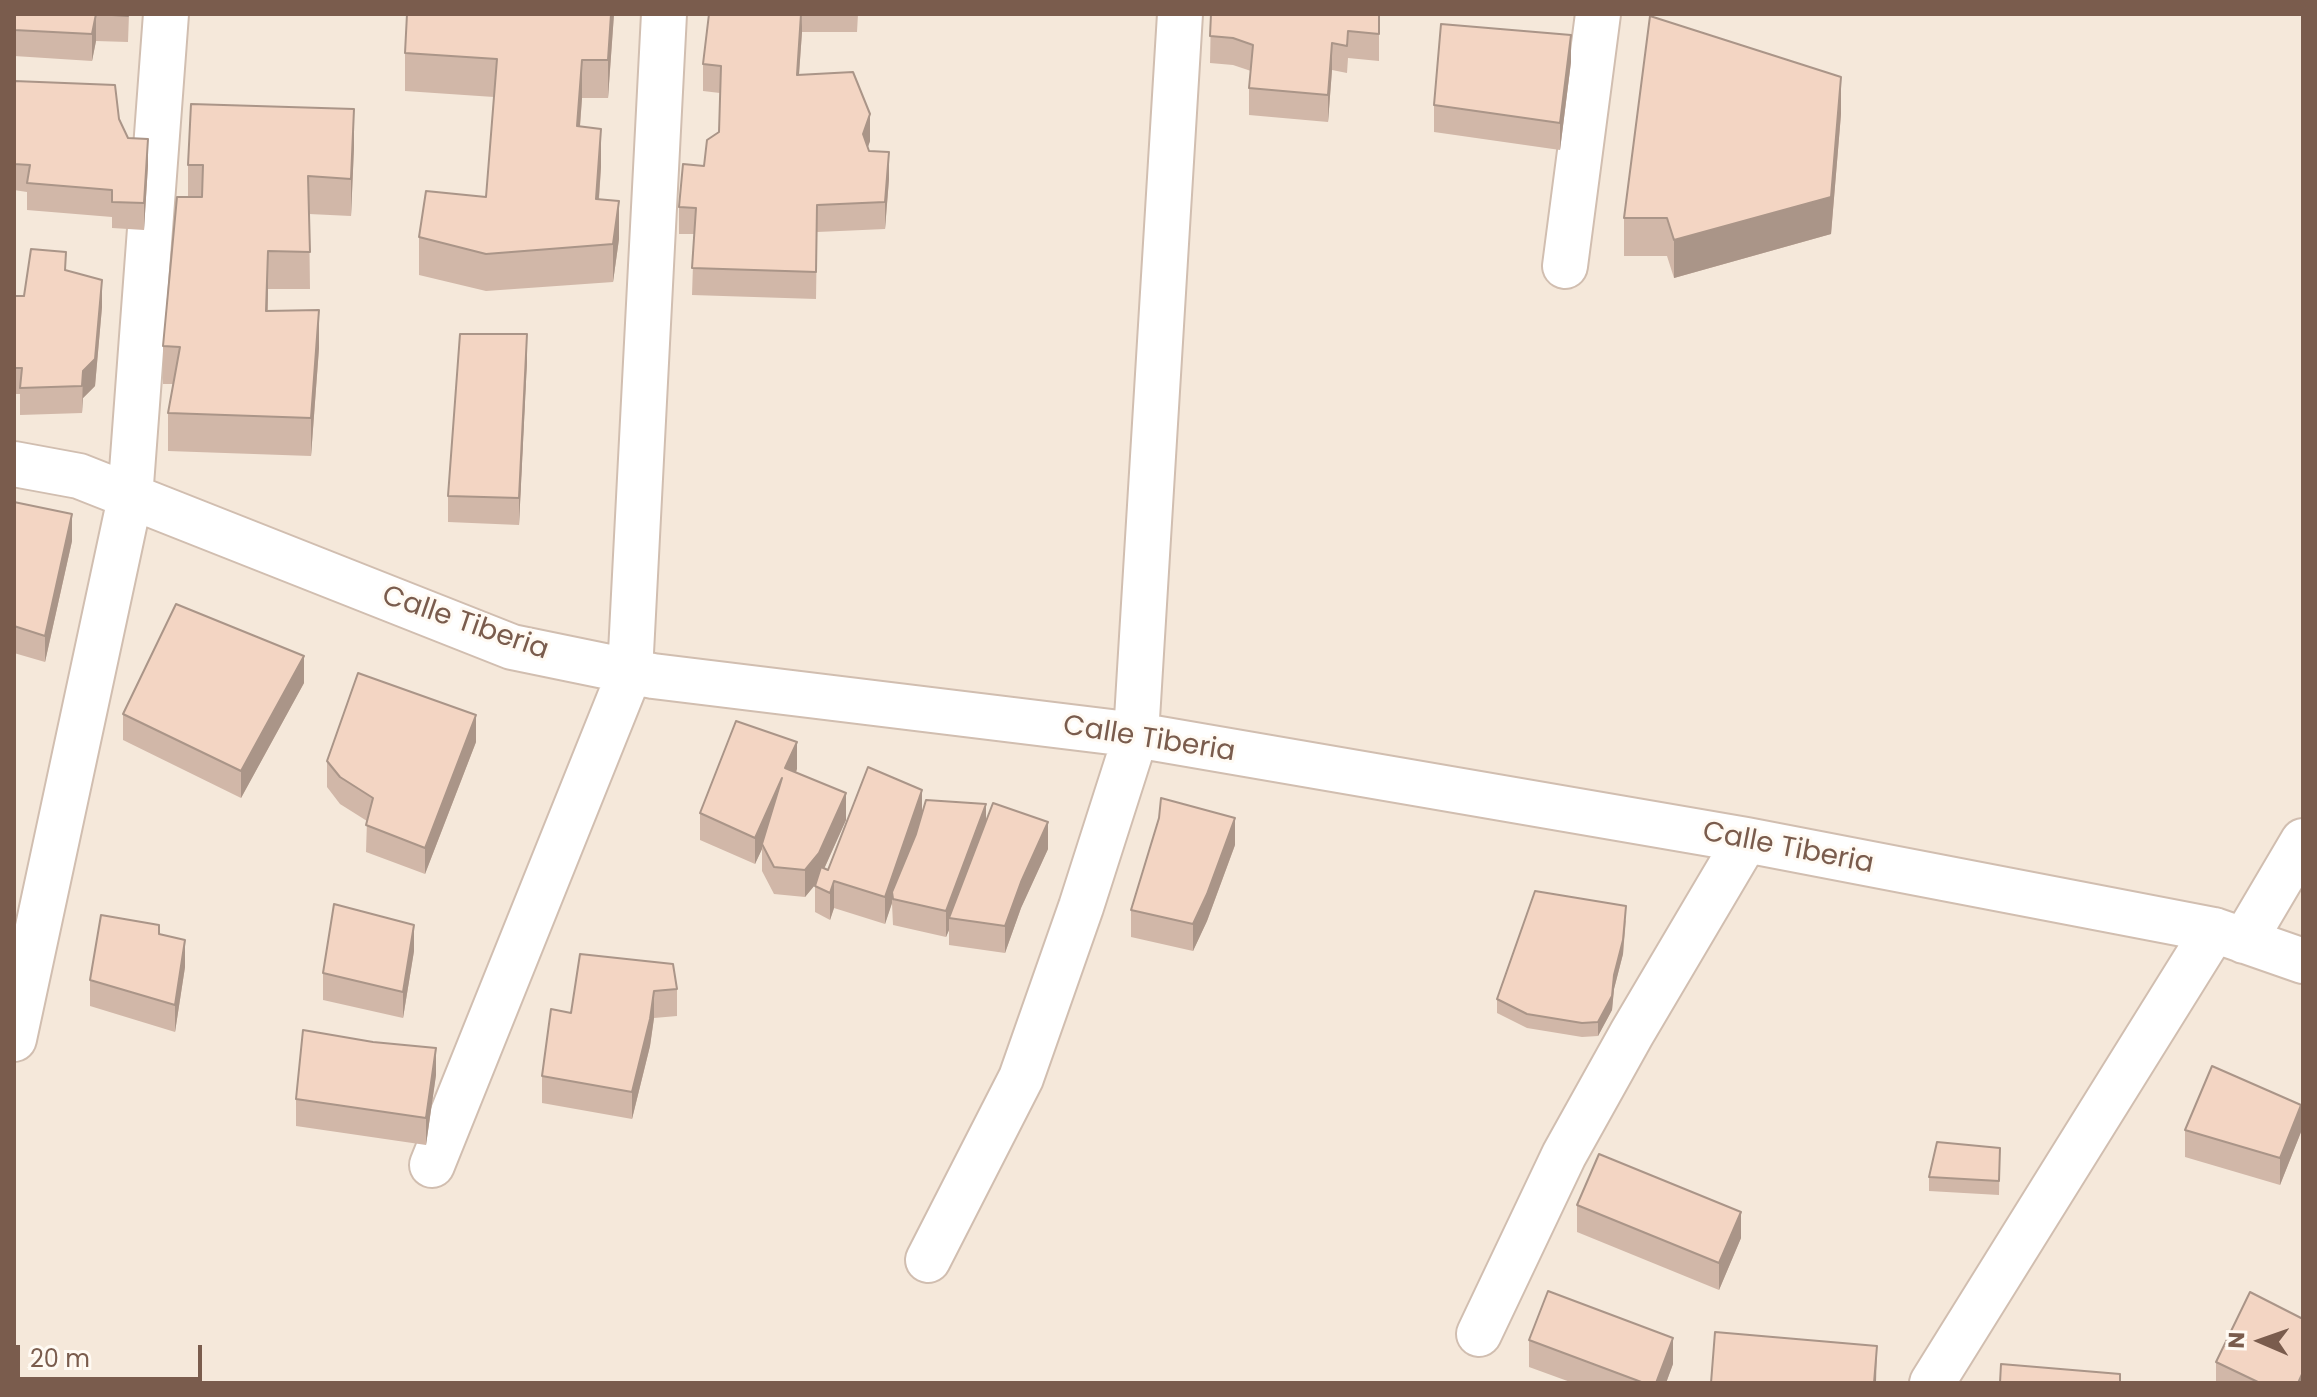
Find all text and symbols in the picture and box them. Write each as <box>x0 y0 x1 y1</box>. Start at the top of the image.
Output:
street label: Calle Tiberia <box>377 580 553 668</box>
street label: Calle Tiberia <box>1061 710 1237 770</box>
street label: Calle Tiberia <box>1700 816 1876 882</box>
north arrow <box>2221 1301 2301 1381</box>
scale bar <box>20 1329 206 1379</box>
text: N <box>2221 1331 2252 1349</box>
text: 20 m <box>30 1342 90 1375</box>

